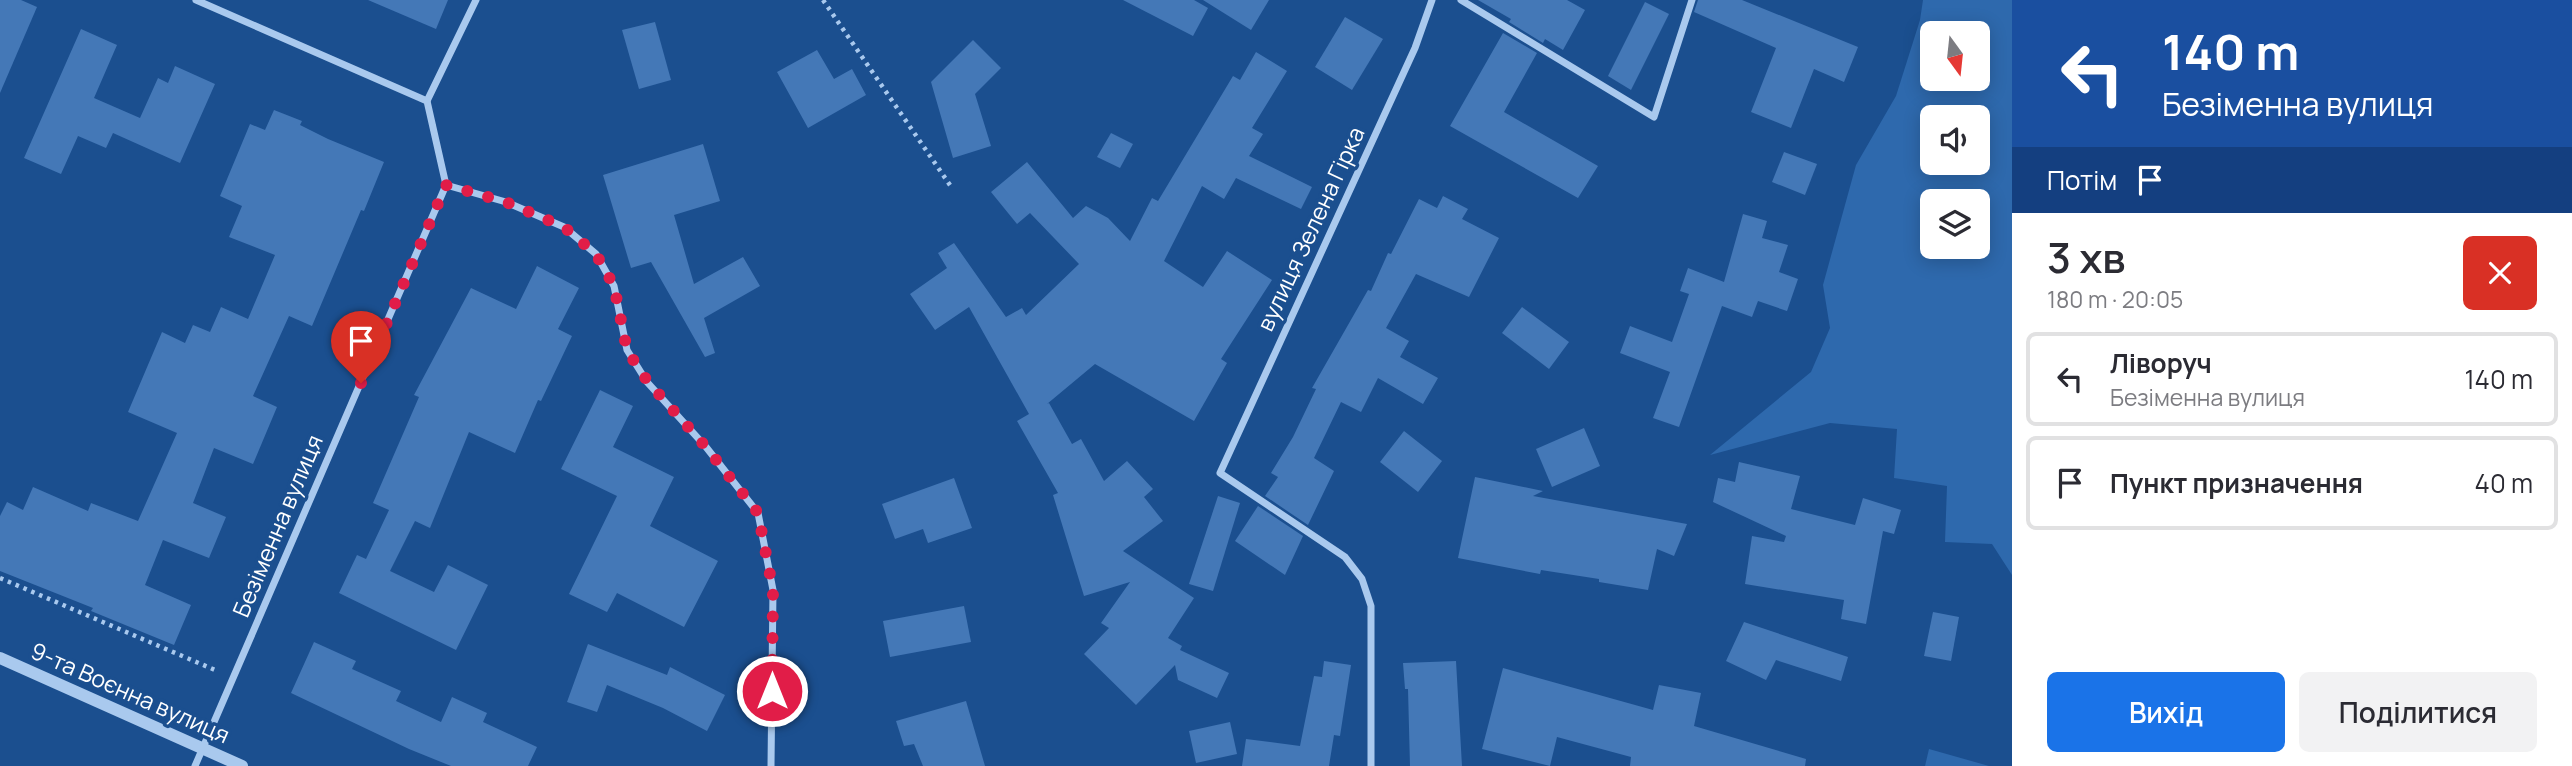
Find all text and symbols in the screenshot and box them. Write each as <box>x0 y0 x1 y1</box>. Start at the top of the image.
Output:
text: 140 m <box>2162 18 2299 85</box>
north arrow <box>1920 21 1990 91</box>
map controls <box>1920 21 1990 259</box>
icon: left <box>2047 28 2138 119</box>
text: Безіменна вулиця <box>2162 82 2433 126</box>
button: sound <box>1920 105 1990 175</box>
street label: вулиця Зелена Гірка <box>1249 121 1372 336</box>
icon: arrive <box>2131 161 2169 199</box>
text: Потім <box>2047 162 2117 198</box>
button: layers <box>1920 189 1990 259</box>
text: 3 хв <box>2047 228 2125 286</box>
button: close <box>2463 236 2537 310</box>
text: 180 m · 20:05 <box>2047 283 2183 315</box>
pin <box>331 311 391 383</box>
icon: arrive <box>342 322 380 360</box>
text: Ліворуч <box>2110 345 2212 381</box>
icon: left <box>2051 360 2089 398</box>
text: 140 m <box>2464 361 2533 397</box>
text: Безіменна вулиця <box>2110 381 2305 413</box>
street label: Безіменна вулиця <box>224 430 330 622</box>
icon: arrive <box>2051 464 2089 502</box>
text: Пункт призначення <box>2110 465 2363 501</box>
text: 40 m <box>2475 465 2533 501</box>
street label: 9-та Воєнна вулиця <box>26 634 235 750</box>
position arrow <box>735 654 809 728</box>
button: Вихід <box>2047 672 2285 752</box>
button: Поділитися <box>2299 672 2537 752</box>

